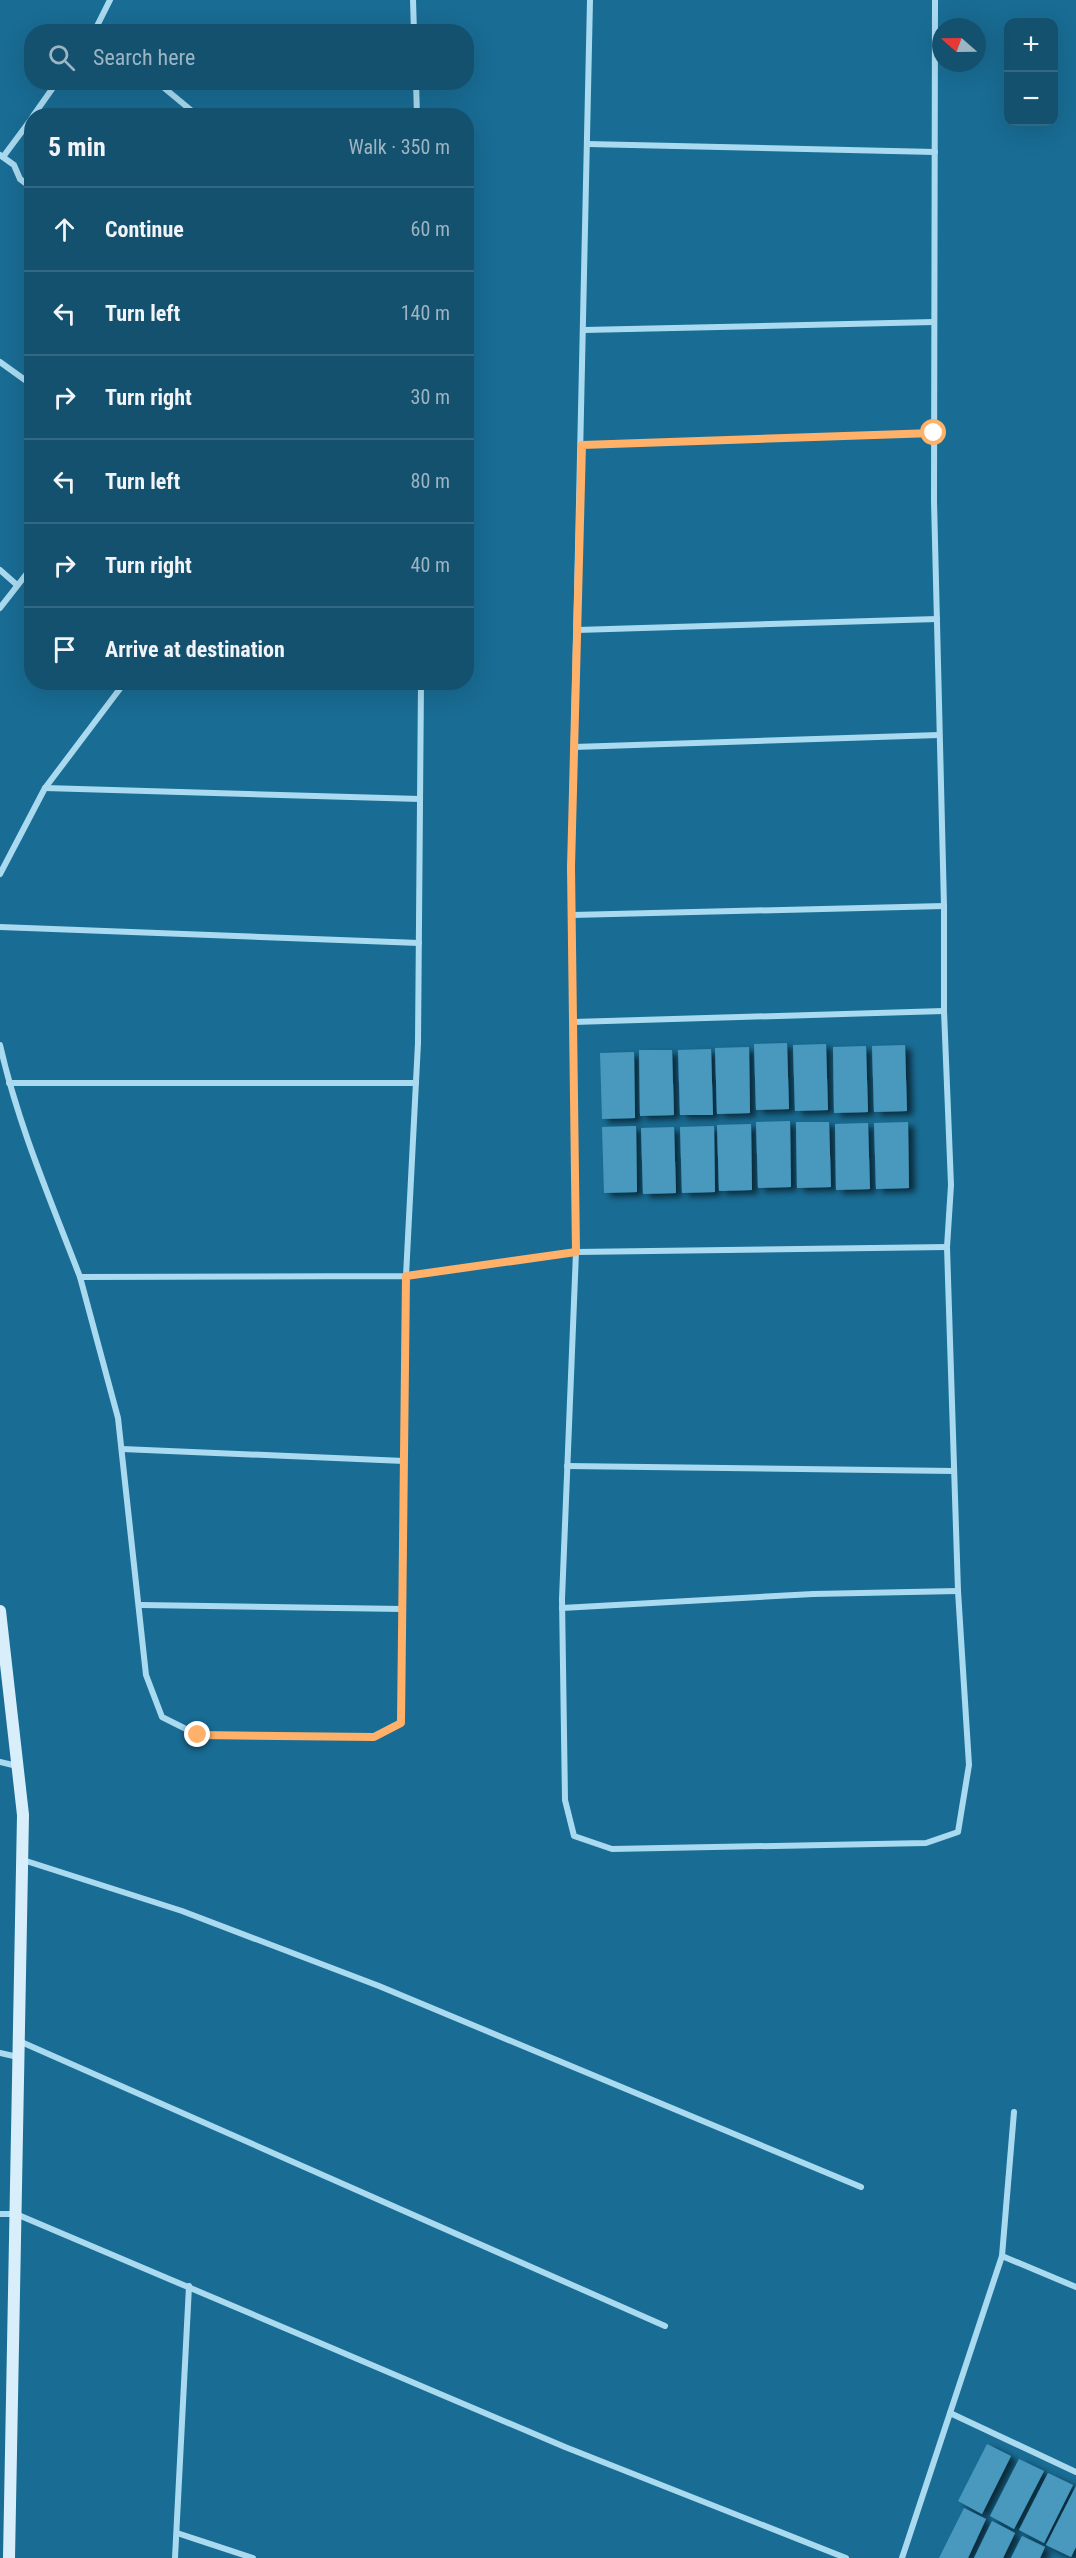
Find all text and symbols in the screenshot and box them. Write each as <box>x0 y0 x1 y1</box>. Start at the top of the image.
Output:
north arrow <box>932 18 986 72</box>
map controls <box>1004 18 1058 126</box>
button: + <box>1004 18 1058 72</box>
search box <box>24 24 474 90</box>
icon: search <box>45 41 78 74</box>
text: Search here <box>93 45 195 70</box>
button: − <box>1004 72 1058 126</box>
text: 5 min <box>48 132 106 162</box>
text: Walk · 350 m <box>349 135 450 159</box>
icon: ahead <box>48 213 81 246</box>
text: Continue <box>105 217 184 242</box>
text: 60 m <box>411 217 450 241</box>
icon: left <box>48 297 81 330</box>
text: Turn left <box>105 301 180 326</box>
text: 140 m <box>401 301 450 325</box>
icon: right <box>48 381 81 414</box>
text: Turn right <box>105 385 192 410</box>
text: 30 m <box>411 385 450 409</box>
route start <box>920 419 946 445</box>
icon: left <box>48 465 81 498</box>
text: Turn left <box>105 469 180 494</box>
text: 80 m <box>411 469 450 493</box>
icon: right <box>48 549 81 582</box>
text: Turn right <box>105 553 192 578</box>
text: 40 m <box>411 553 450 577</box>
icon: arrive <box>48 633 81 666</box>
text: Arrive at destination <box>105 637 285 662</box>
route end <box>184 1721 210 1747</box>

